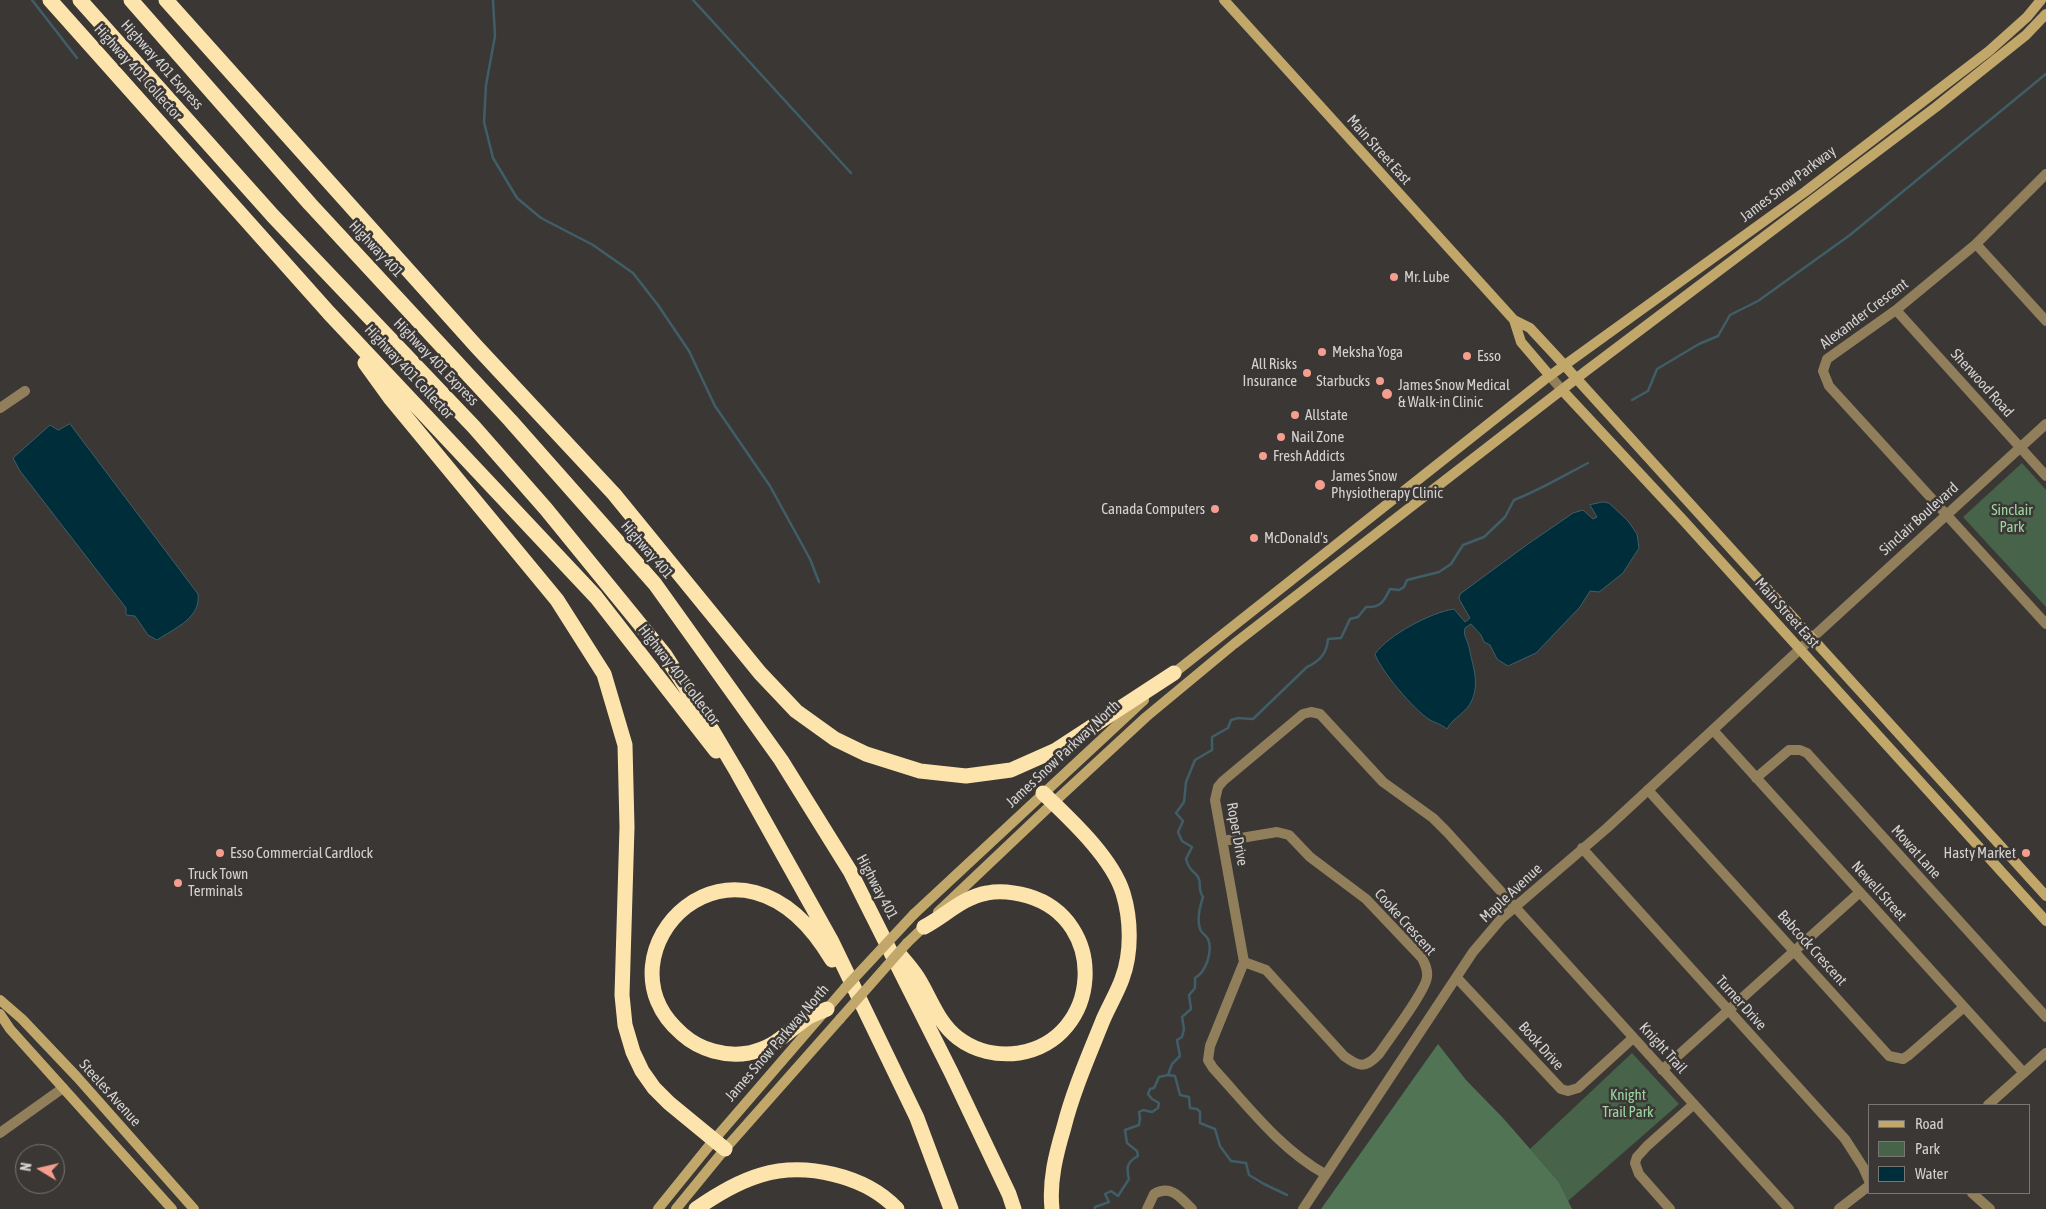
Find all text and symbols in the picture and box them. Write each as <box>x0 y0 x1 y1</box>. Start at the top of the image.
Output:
street label: Highway 401 Express <box>117 16 207 114</box>
street label: Highway 401 Collector <box>90 20 186 124</box>
street label: Main Street East <box>1343 111 1415 189</box>
street label: James Snow Parkway <box>1737 142 1839 226</box>
street label: Highway 401 <box>345 217 407 281</box>
place label: Mr. Lube <box>1404 268 1450 286</box>
marker: Mr. Lube <box>1388 271 1400 283</box>
street label: Alexander Crescent <box>1816 275 1912 353</box>
street label: Highway 401 Express <box>390 315 482 409</box>
street label: Highway 401 Collector <box>361 321 457 423</box>
place label: Meksha Yoga <box>1332 343 1403 361</box>
street label: Sherwood Road <box>1947 345 2017 421</box>
marker: Meksha Yoga <box>1316 346 1328 358</box>
place label: Esso <box>1477 347 1501 365</box>
marker: Esso <box>1461 350 1473 362</box>
place label: All Risks Insurance <box>1243 355 1297 390</box>
marker: All Risks Insurance <box>1301 367 1313 379</box>
place label: Starbucks <box>1316 372 1370 390</box>
marker: Starbucks <box>1374 375 1386 387</box>
place label: James Snow Medical & Walk-in Clinic <box>1398 376 1510 411</box>
marker: James Snow Medical & Walk-in Clinic <box>1380 387 1394 401</box>
place label: Allstate <box>1305 406 1348 424</box>
marker: Allstate <box>1289 409 1301 421</box>
place label: Nail Zone <box>1291 428 1344 446</box>
marker: Nail Zone <box>1275 431 1287 443</box>
place label: Fresh Addicts <box>1273 447 1345 465</box>
marker: Fresh Addicts <box>1257 450 1269 462</box>
place label: James Snow Physiotherapy Clinic <box>1331 467 1443 502</box>
marker: James Snow Physiotherapy Clinic <box>1313 478 1327 492</box>
street label: Sinclair Boulevard <box>1876 479 1962 559</box>
place label: Canada Computers <box>1101 500 1205 518</box>
park label: Sinclair Park <box>1991 501 2033 536</box>
marker: Canada Computers <box>1209 503 1221 515</box>
street label: Highway 401 <box>617 517 677 583</box>
place label: McDonald's <box>1264 529 1328 547</box>
marker: McDonald's <box>1248 532 1260 544</box>
street label: Main Street East <box>1751 574 1823 652</box>
street label: Highway 401 Collector <box>634 621 724 729</box>
street label: James Snow Parkway North <box>1002 697 1124 811</box>
street label: Roper Drive <box>1223 801 1251 867</box>
street label: Mowat Lane <box>1887 821 1945 883</box>
place label: Esso Commercial Cardlock <box>230 844 373 862</box>
place label: Hasty Market <box>1944 844 2016 862</box>
marker: Esso Commercial Cardlock <box>214 847 226 859</box>
marker: Hasty Market <box>2020 847 2032 859</box>
street label: Highway 401 <box>852 851 902 923</box>
street label: Newell Street <box>1848 857 1910 925</box>
street label: Maple Avenue <box>1476 860 1546 926</box>
place label: Truck Town Terminals <box>188 865 248 900</box>
marker: Truck Town Terminals <box>172 877 184 889</box>
street label: Cooke Crescent <box>1370 885 1440 959</box>
street label: Babcock Crescent <box>1773 907 1851 989</box>
street label: Turner Drive <box>1712 972 1770 1034</box>
street label: James Snow Parkway North <box>721 981 833 1105</box>
street label: Book Drive <box>1515 1018 1567 1074</box>
street label: Knight Trail <box>1635 1019 1691 1077</box>
street label: Steeles Avenue <box>75 1056 145 1130</box>
park label: Knight Trail Park <box>1602 1086 1654 1121</box>
legend <box>1868 1104 2031 1194</box>
text: Road <box>1915 1115 1944 1132</box>
text: Park <box>1915 1140 1940 1157</box>
north arrow <box>15 1144 65 1194</box>
text: N <box>18 1161 35 1172</box>
text: Water <box>1915 1165 1948 1182</box>

